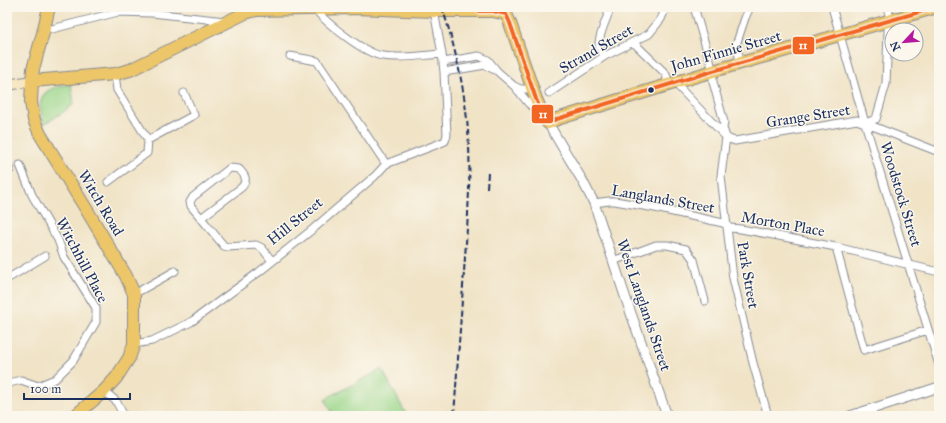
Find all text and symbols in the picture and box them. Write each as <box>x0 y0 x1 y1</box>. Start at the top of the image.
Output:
street label: Strand Street <box>556 20 637 77</box>
north arrow <box>884 22 924 62</box>
street label: John Finnie Street <box>667 26 784 77</box>
line badge: 11 <box>792 36 815 55</box>
text: 11 <box>799 39 808 52</box>
text: N <box>887 39 903 53</box>
unlabelled marker <box>646 85 656 95</box>
street label: Grange Street <box>765 100 852 132</box>
line badge: 11 <box>531 104 554 124</box>
text: 11 <box>539 108 548 121</box>
street label: Woodstock Street <box>876 139 926 249</box>
street label: Witch Road <box>74 167 128 240</box>
street label: Langlands Street <box>610 181 717 217</box>
street label: Hill Street <box>264 193 327 249</box>
street label: Morton Place <box>740 208 826 240</box>
street label: Witchhill Place <box>52 214 112 306</box>
street label: West Langlands Street <box>613 237 675 374</box>
street label: Park Street <box>733 240 763 311</box>
scale bar <box>24 375 130 401</box>
text: 100 m <box>30 382 61 396</box>

